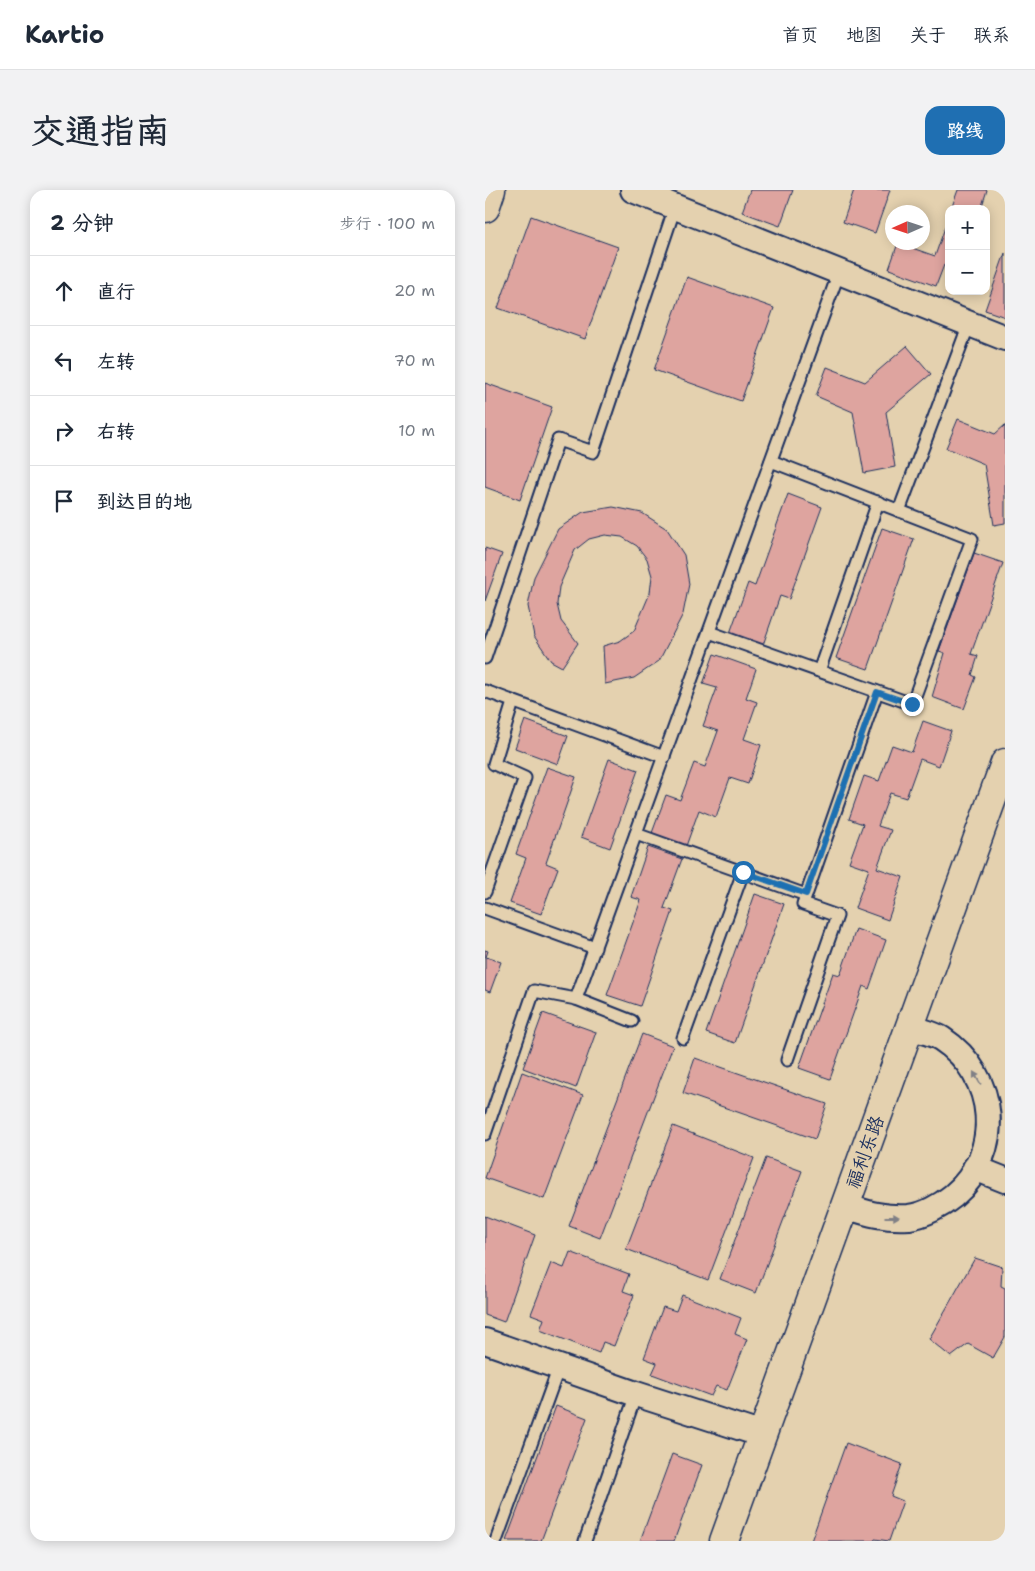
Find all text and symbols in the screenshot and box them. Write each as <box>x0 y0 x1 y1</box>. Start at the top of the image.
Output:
text: Kartio <box>25 19 104 51</box>
text: 首页 <box>782 23 818 47</box>
text: 地图 <box>846 23 882 47</box>
text: 关于 <box>910 23 946 47</box>
text: 联系 <box>974 23 1010 47</box>
button: 路线 <box>925 106 1005 155</box>
text: 交通指南 <box>30 107 170 154</box>
north arrow <box>885 205 930 250</box>
map controls <box>945 205 990 295</box>
button: + <box>945 205 990 250</box>
text: 2 分钟 <box>50 209 114 237</box>
text: 步行 · 100 m <box>340 213 435 234</box>
button: − <box>945 250 990 295</box>
icon: ahead <box>50 277 78 305</box>
text: 直行 <box>97 279 135 304</box>
text: 20 m <box>394 280 435 301</box>
icon: left <box>50 347 78 375</box>
text: 左转 <box>97 349 135 374</box>
text: 70 m <box>394 350 435 371</box>
icon: right <box>50 417 78 445</box>
text: 右转 <box>97 419 135 444</box>
text: 10 m <box>398 420 435 441</box>
icon: arrive <box>50 487 78 515</box>
text: 到达目的地 <box>97 489 192 514</box>
route end <box>901 693 924 716</box>
route start <box>732 861 755 884</box>
one-way arrow <box>972 1071 981 1084</box>
street label: 福利东路 <box>840 1112 890 1192</box>
one-way arrow <box>884 1213 900 1221</box>

